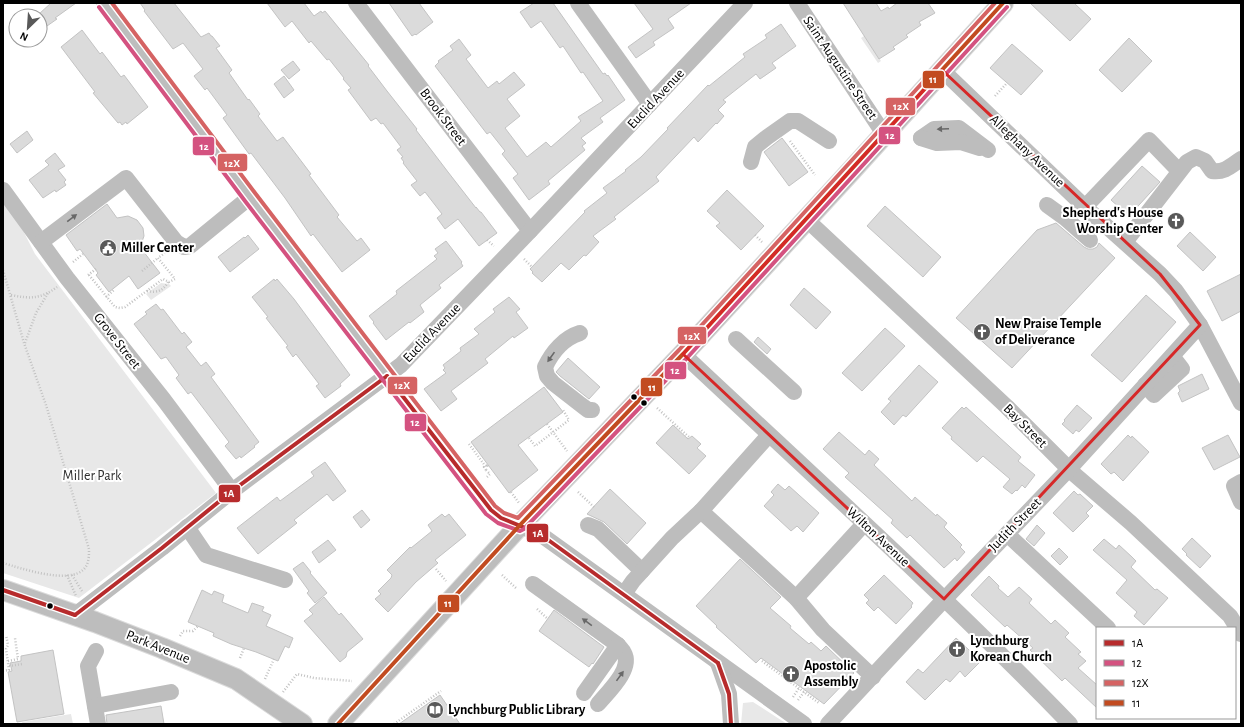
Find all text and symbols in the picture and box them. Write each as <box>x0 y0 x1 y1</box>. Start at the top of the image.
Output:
north arrow <box>8 8 48 48</box>
street label: Saint Augustine Street <box>800 14 880 123</box>
text: N <box>18 30 30 43</box>
street label: Euclid Avenue <box>625 66 687 132</box>
line badge: 11 <box>922 70 945 89</box>
text: 11 <box>929 74 937 85</box>
street label: Brook Street <box>417 86 469 149</box>
line badge: 12X <box>885 97 916 116</box>
text: 12X <box>893 101 909 112</box>
street label: Alleghany Avenue <box>987 112 1067 190</box>
one-way arrow <box>937 125 949 132</box>
line badge: 12 <box>878 126 901 145</box>
text: 12 <box>885 130 895 141</box>
line badge: 12 <box>192 136 215 156</box>
text: 12 <box>199 141 209 152</box>
line badge: 12X <box>217 153 248 172</box>
text: 12X <box>224 158 240 169</box>
place label: Shepherd's House Worship Center <box>1063 206 1163 236</box>
church icon: Shepherd's House Worship Center <box>1166 211 1186 231</box>
one-way arrow <box>67 214 78 223</box>
public building icon: Miller Center <box>98 238 118 258</box>
place label: Miller Center <box>121 241 194 255</box>
street label: Euclid Avenue <box>400 301 464 365</box>
street label: Grove Street <box>91 310 143 372</box>
place label: New Praise Temple of Deliverance <box>995 317 1102 347</box>
church icon: New Praise Temple of Deliverance <box>972 322 992 342</box>
line badge: 12X <box>677 326 707 345</box>
text: 12X <box>684 331 700 342</box>
one-way arrow <box>547 352 555 363</box>
line badge: 12 <box>664 361 687 380</box>
text: 12 <box>670 365 680 376</box>
line badge: 12X <box>387 376 418 395</box>
line badge: 11 <box>640 377 663 397</box>
text: 12X <box>394 380 410 391</box>
text: 11 <box>648 382 656 393</box>
unlabelled marker <box>629 392 639 402</box>
unlabelled marker <box>639 398 649 408</box>
street label: Bay Street <box>1001 402 1050 451</box>
line badge: 12 <box>404 413 427 432</box>
text: 12 <box>410 417 420 428</box>
park label: Miller Park <box>63 469 122 483</box>
line badge: 1A <box>218 484 241 503</box>
text: 1A <box>224 488 235 499</box>
street label: Judith Street <box>986 495 1044 555</box>
street label: Wilton Avenue <box>844 504 912 570</box>
line badge: 1A <box>526 523 549 543</box>
text: 1A <box>533 528 544 539</box>
line badge: 11 <box>437 594 460 613</box>
text: 11 <box>444 598 452 609</box>
unlabelled marker <box>45 601 55 611</box>
one-way arrow <box>581 618 592 627</box>
legend <box>1096 627 1236 719</box>
street label: Park Avenue <box>124 628 192 666</box>
place label: Lynchburg Korean Church <box>970 634 1052 664</box>
text: 1A <box>1132 637 1143 649</box>
church icon: Lynchburg Korean Church <box>947 639 967 659</box>
text: 12 <box>1132 657 1142 669</box>
place label: Apostolic Assembly <box>804 659 859 689</box>
church icon: Apostolic Assembly <box>781 664 801 684</box>
one-way arrow <box>616 671 624 682</box>
text: 12X <box>1132 677 1149 689</box>
text: 11 <box>1132 697 1140 709</box>
library icon: Lynchburg Public Library <box>425 700 445 720</box>
place label: Lynchburg Public Library <box>448 703 586 717</box>

